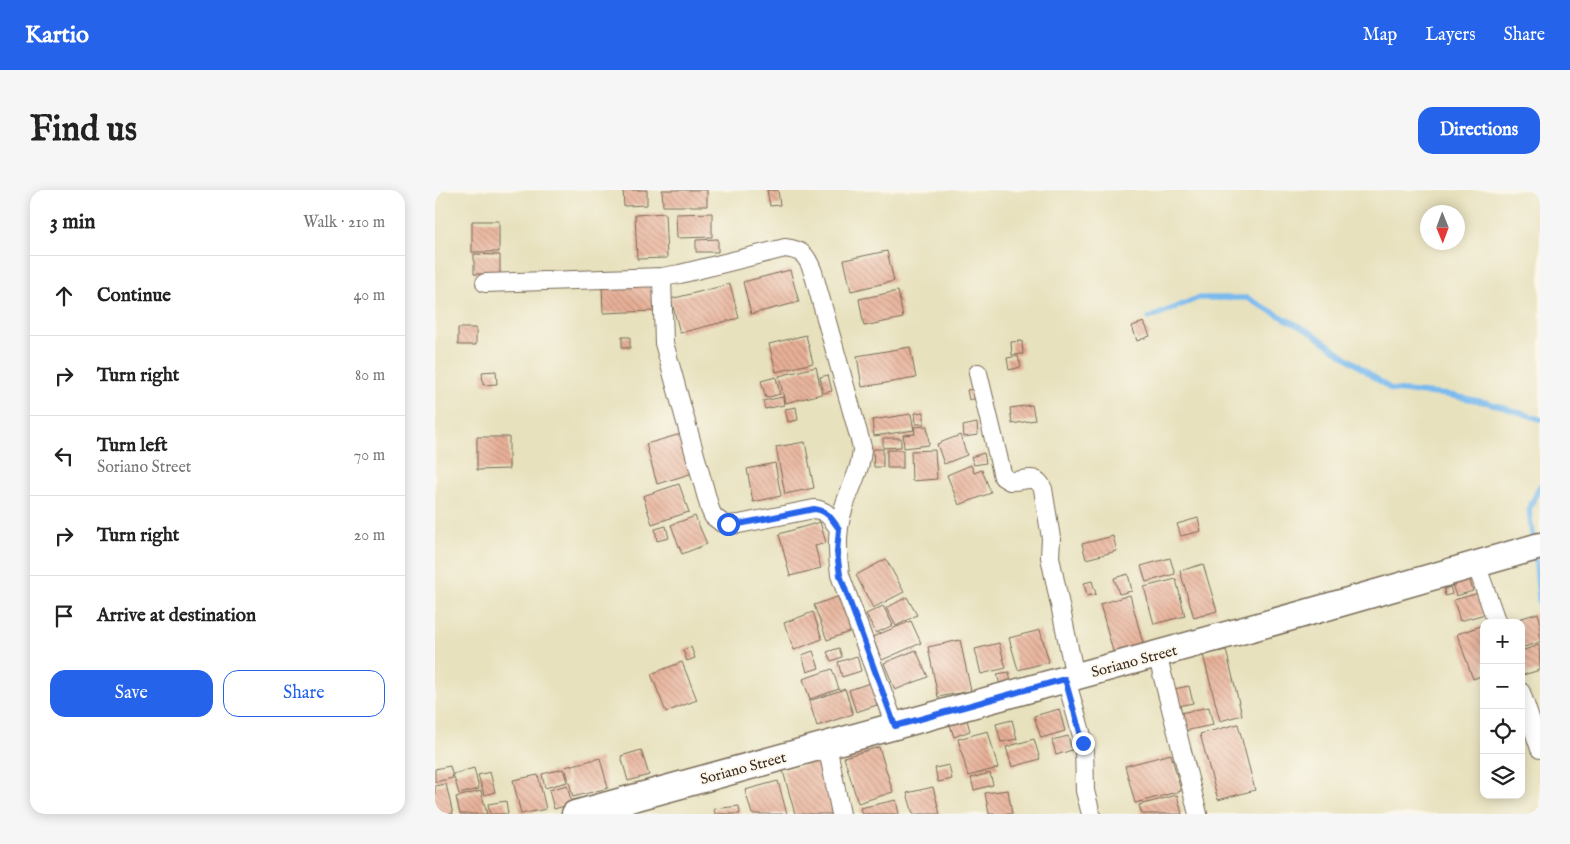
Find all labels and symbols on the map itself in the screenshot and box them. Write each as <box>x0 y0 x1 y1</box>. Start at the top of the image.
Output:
north arrow <box>1420 205 1465 250</box>
route start <box>717 513 740 536</box>
street label: Soriano Street <box>1089 641 1179 682</box>
route end <box>1072 732 1095 755</box>
street label: Soriano Street <box>698 748 788 789</box>

